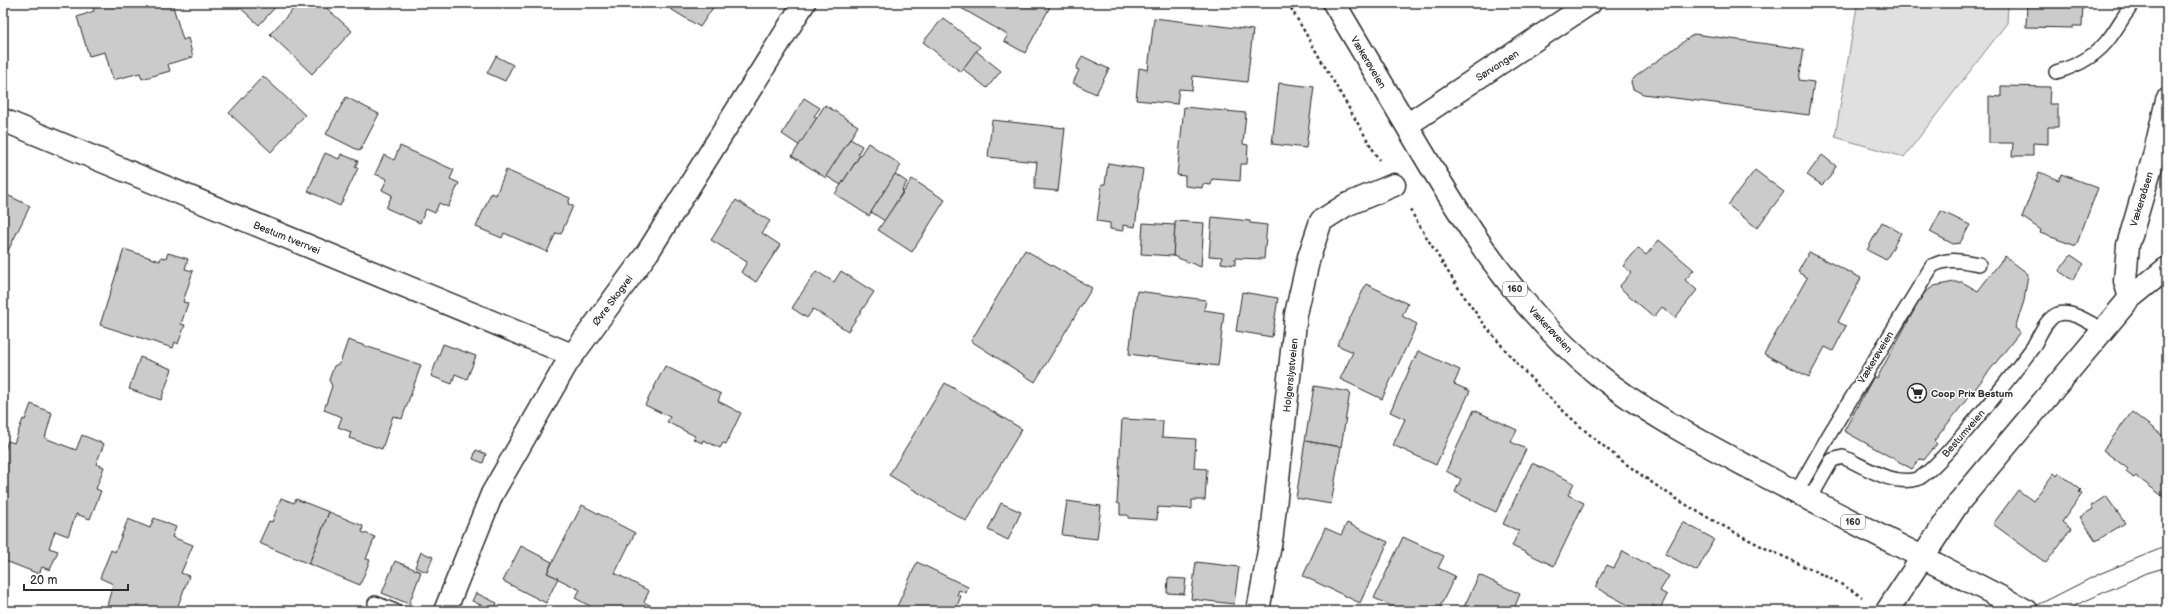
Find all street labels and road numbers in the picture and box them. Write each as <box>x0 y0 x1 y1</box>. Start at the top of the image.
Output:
street label: Vækerøveien <box>1348 34 1389 91</box>
street label: Sørvangen <box>1474 47 1522 84</box>
street label: Vækerøåsen <box>2128 170 2156 228</box>
street label: Bestum tverrvei <box>251 219 322 257</box>
street label: Øvre Skogvei <box>590 273 636 328</box>
road number: 160 <box>1503 282 1527 296</box>
street label: Vækerøveien <box>1526 304 1575 356</box>
street label: Vækerøveien <box>1856 329 1896 386</box>
street label: Holgerslystveien <box>1281 337 1301 413</box>
street label: Bestumveien <box>1940 407 1988 460</box>
road number: 160 <box>1841 515 1865 529</box>

